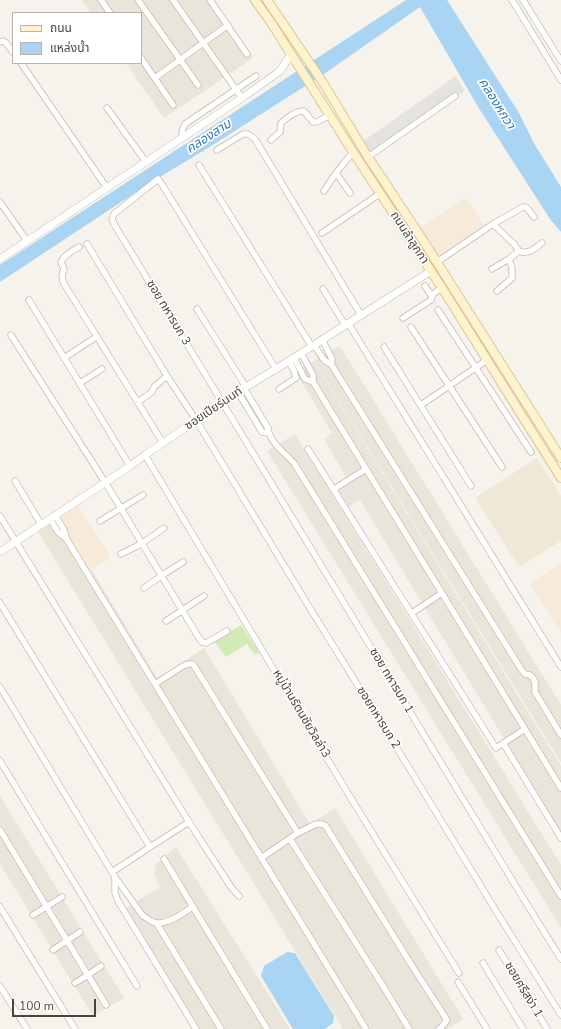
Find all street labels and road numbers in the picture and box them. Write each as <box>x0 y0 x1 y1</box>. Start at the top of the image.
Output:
street label: ถนนลำลูกกา <box>387 209 431 267</box>
street label: ซอย ทหารบก 3 <box>143 278 193 348</box>
street label: ซอยเปียร์นนท์ <box>182 384 246 434</box>
street label: ซอย ทหารบก 1 <box>366 646 416 716</box>
street label: หมู่บ้านรัตนชัยวิลล่า3 <box>269 667 333 761</box>
street label: ซอยทหารบก 2 <box>353 684 403 752</box>
street label: ซอยศรีสง่า 1 <box>501 959 545 1021</box>

